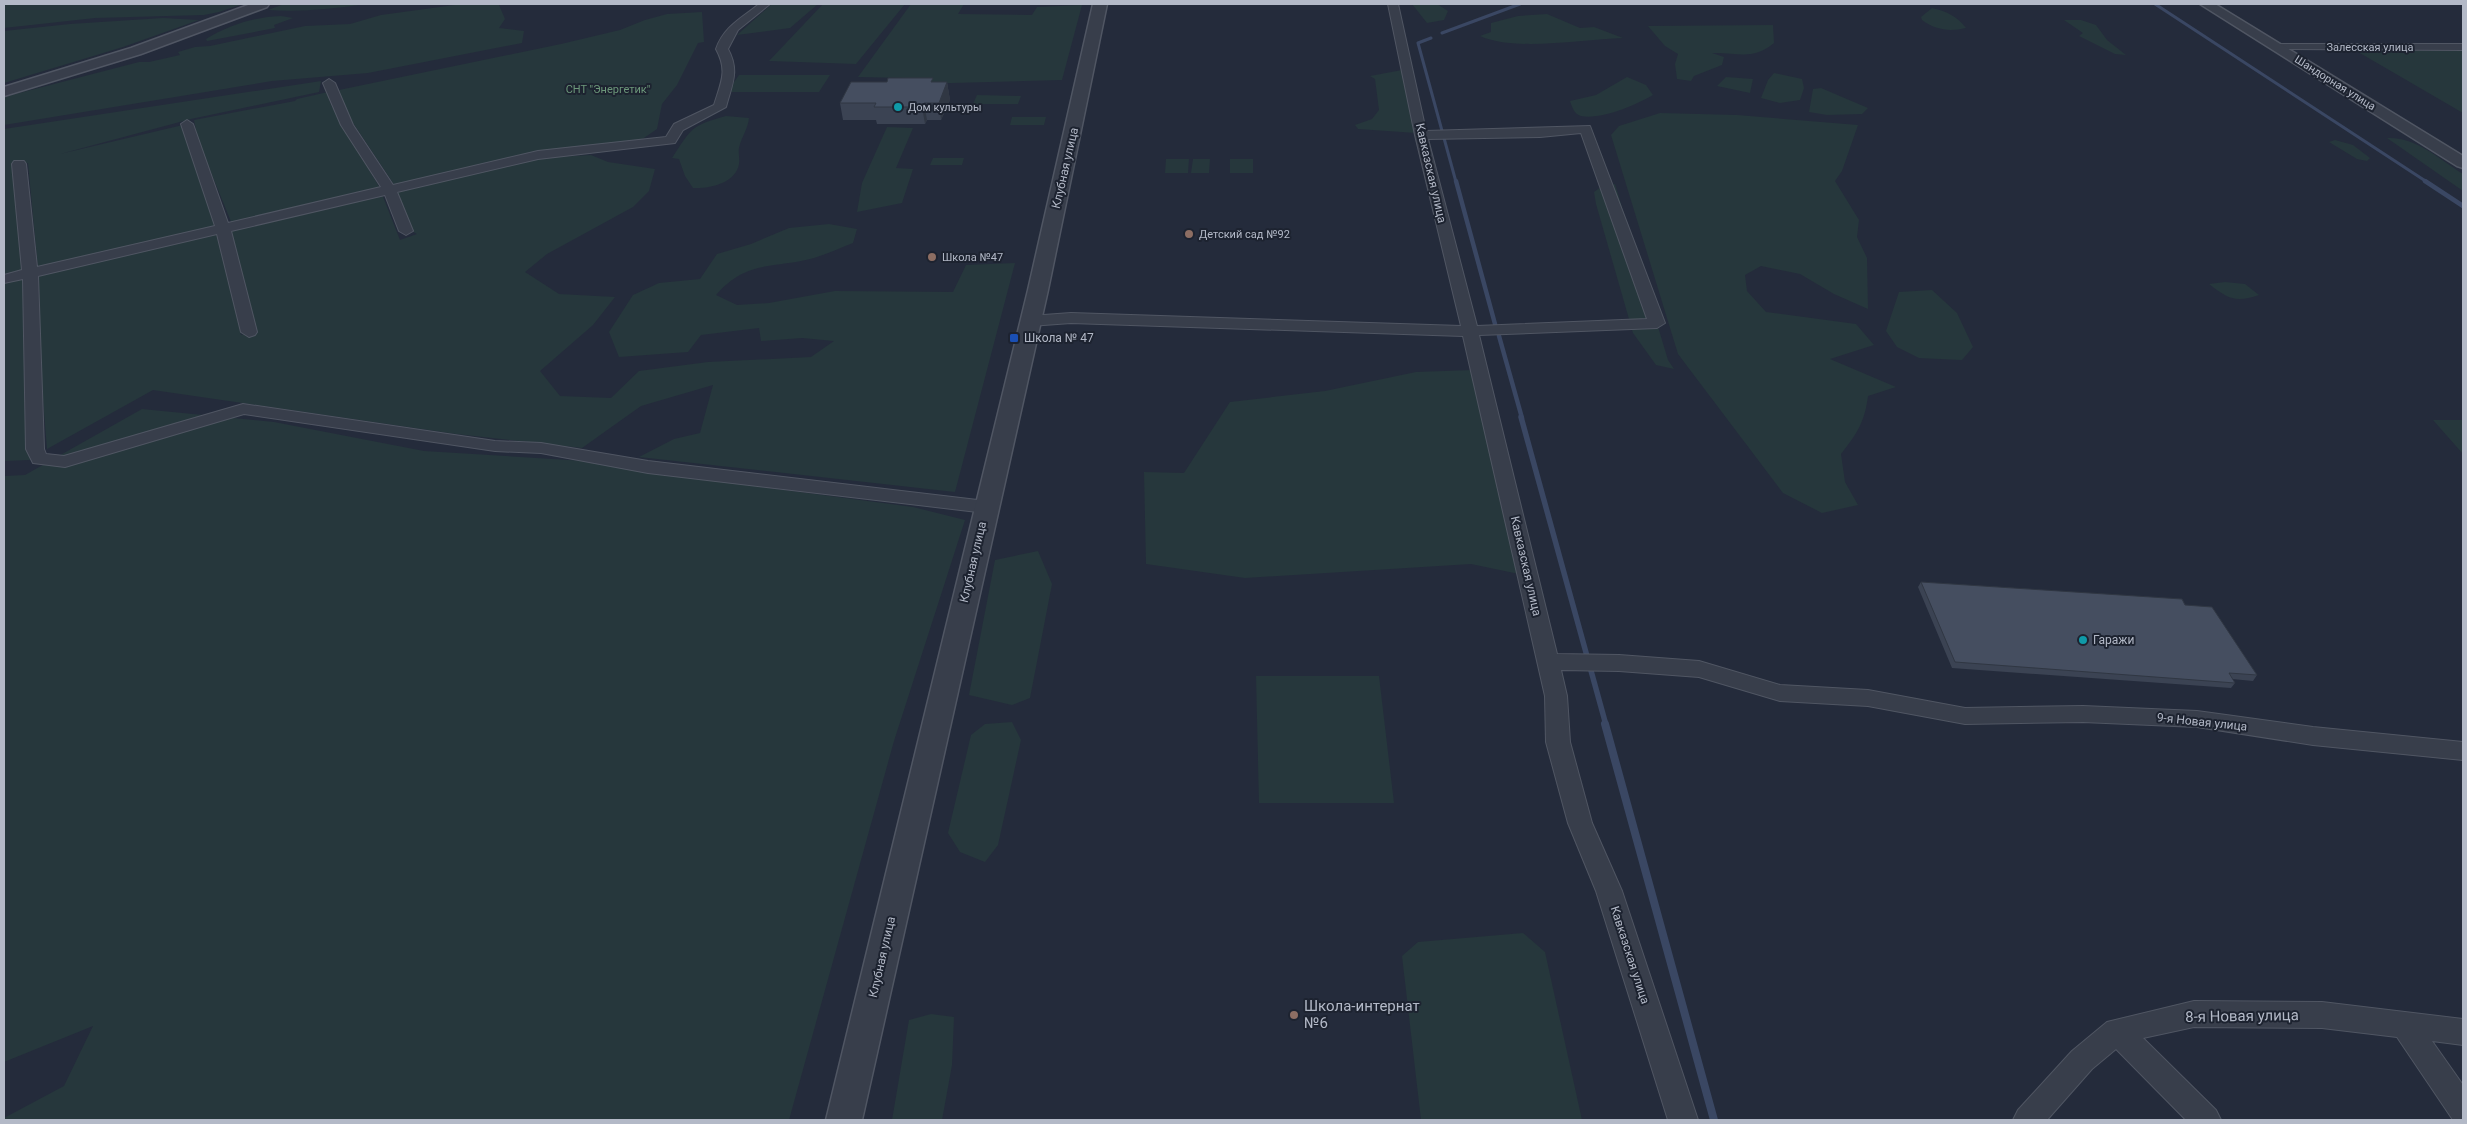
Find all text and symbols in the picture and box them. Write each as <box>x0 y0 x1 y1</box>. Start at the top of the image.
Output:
street label: Залесская улица <box>2326 41 2414 54</box>
street label: Шандорная улица <box>2292 53 2378 113</box>
park label: СНТ "Энергетик" <box>566 83 650 96</box>
marker: Дом культуры <box>892 101 904 113</box>
place label: Дом культуры <box>908 101 982 114</box>
street label: Кавказская улица <box>1413 122 1449 224</box>
street label: Клубная улица <box>1049 126 1081 210</box>
marker: Детский сад №92 <box>1183 228 1195 240</box>
place label: Детский сад №92 <box>1199 228 1290 241</box>
marker: Школа №47 <box>926 251 938 263</box>
place label: Школа №47 <box>942 251 1003 264</box>
place label: Школа № 47 <box>1024 331 1094 345</box>
marker: Школа № 47 <box>1008 332 1020 344</box>
street label: Кавказская улица <box>1508 515 1544 617</box>
street label: Клубная улица <box>957 520 989 604</box>
place label: Гаражи <box>2093 633 2134 647</box>
marker: Гаражи <box>2077 634 2089 646</box>
street label: 9-я Новая улица <box>2156 710 2248 734</box>
street label: Кавказская улица <box>1608 904 1652 1006</box>
street label: Клубная улица <box>866 915 898 999</box>
place label: Школа-интернат №6 <box>1304 997 1420 1032</box>
street label: 8-я Новая улица <box>2185 1006 2299 1026</box>
marker: Школа-интернат №6 <box>1288 1009 1300 1021</box>

